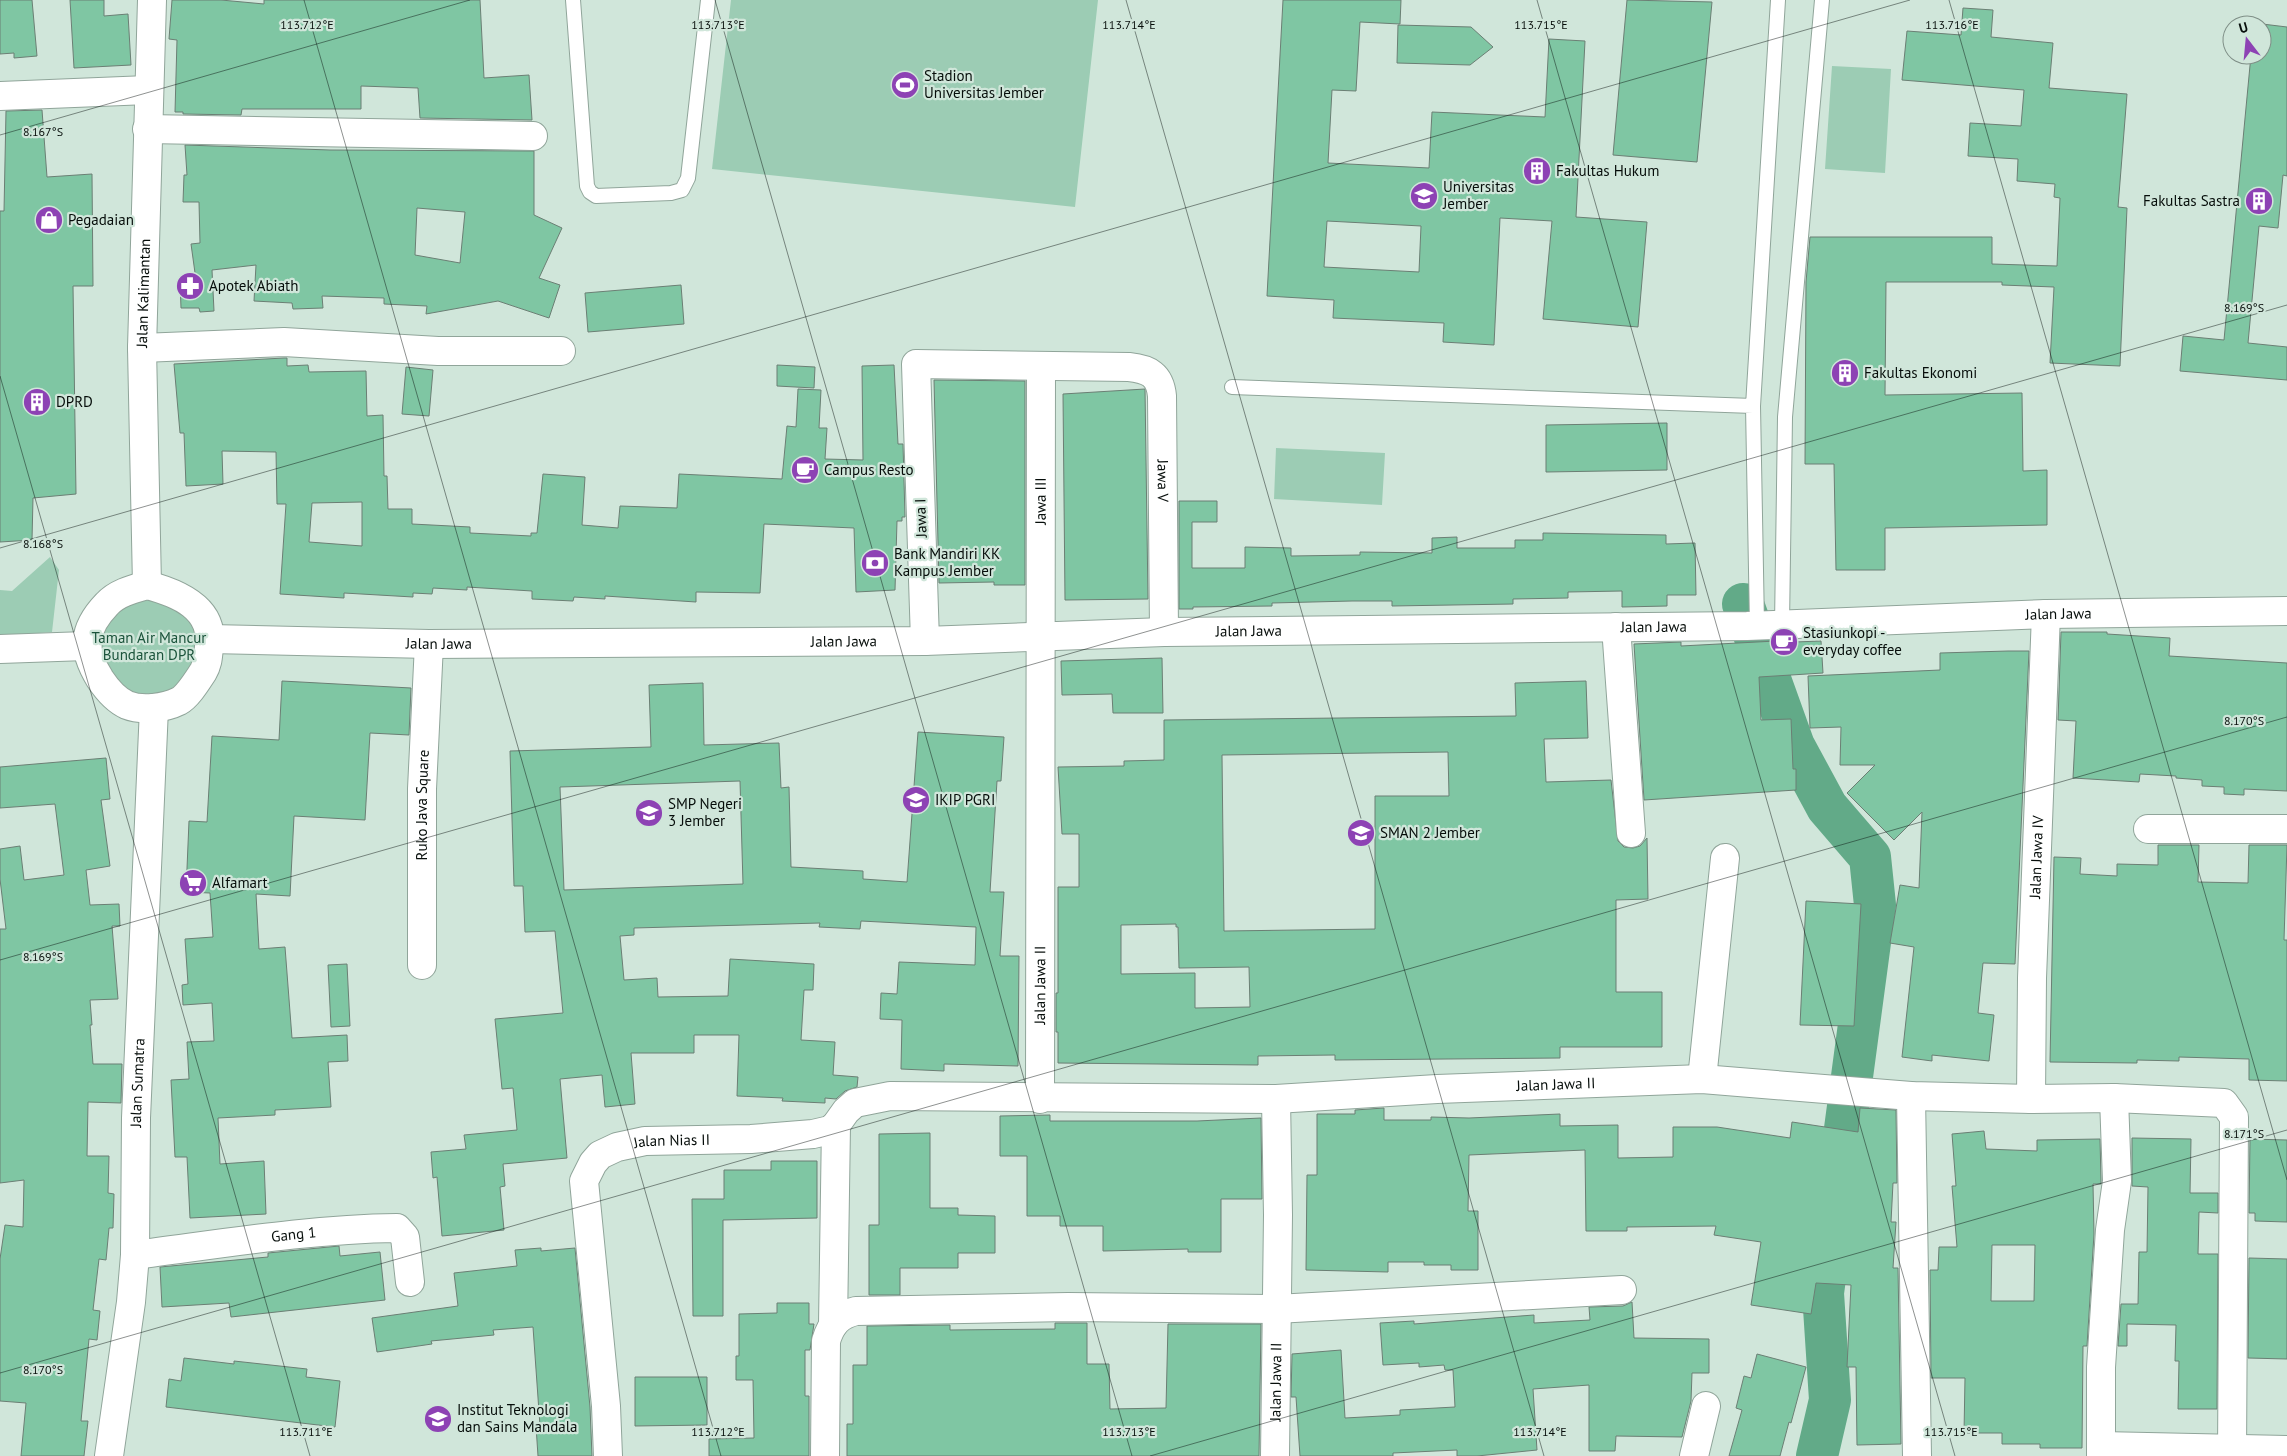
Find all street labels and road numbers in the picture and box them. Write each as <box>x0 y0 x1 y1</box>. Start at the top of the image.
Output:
street label: Jalan Kalimantan <box>132 238 154 349</box>
street label: Jawa V <box>1154 458 1173 503</box>
street label: Jawa III <box>1031 477 1050 526</box>
street label: Jawa I <box>910 498 931 539</box>
street label: Jalan Jawa <box>2024 603 2092 624</box>
street label: Jalan Jawa <box>1620 617 1687 636</box>
street label: Jalan Jawa <box>1215 621 1282 640</box>
street label: Jalan Jawa <box>810 631 877 651</box>
street label: Jalan Jawa <box>405 633 472 653</box>
street label: Ruko Java Square <box>412 749 433 860</box>
street label: Jalan Jawa IV <box>2025 815 2047 900</box>
street label: Jalan Jawa II <box>1030 945 1049 1026</box>
street label: Jalan Sumatra <box>126 1038 148 1128</box>
street label: Jalan Jawa II <box>1515 1073 1596 1095</box>
street label: Jalan Nias II <box>631 1130 710 1152</box>
street label: Gang 1 <box>270 1222 317 1246</box>
street label: Jalan Jawa II <box>1265 1342 1285 1423</box>

